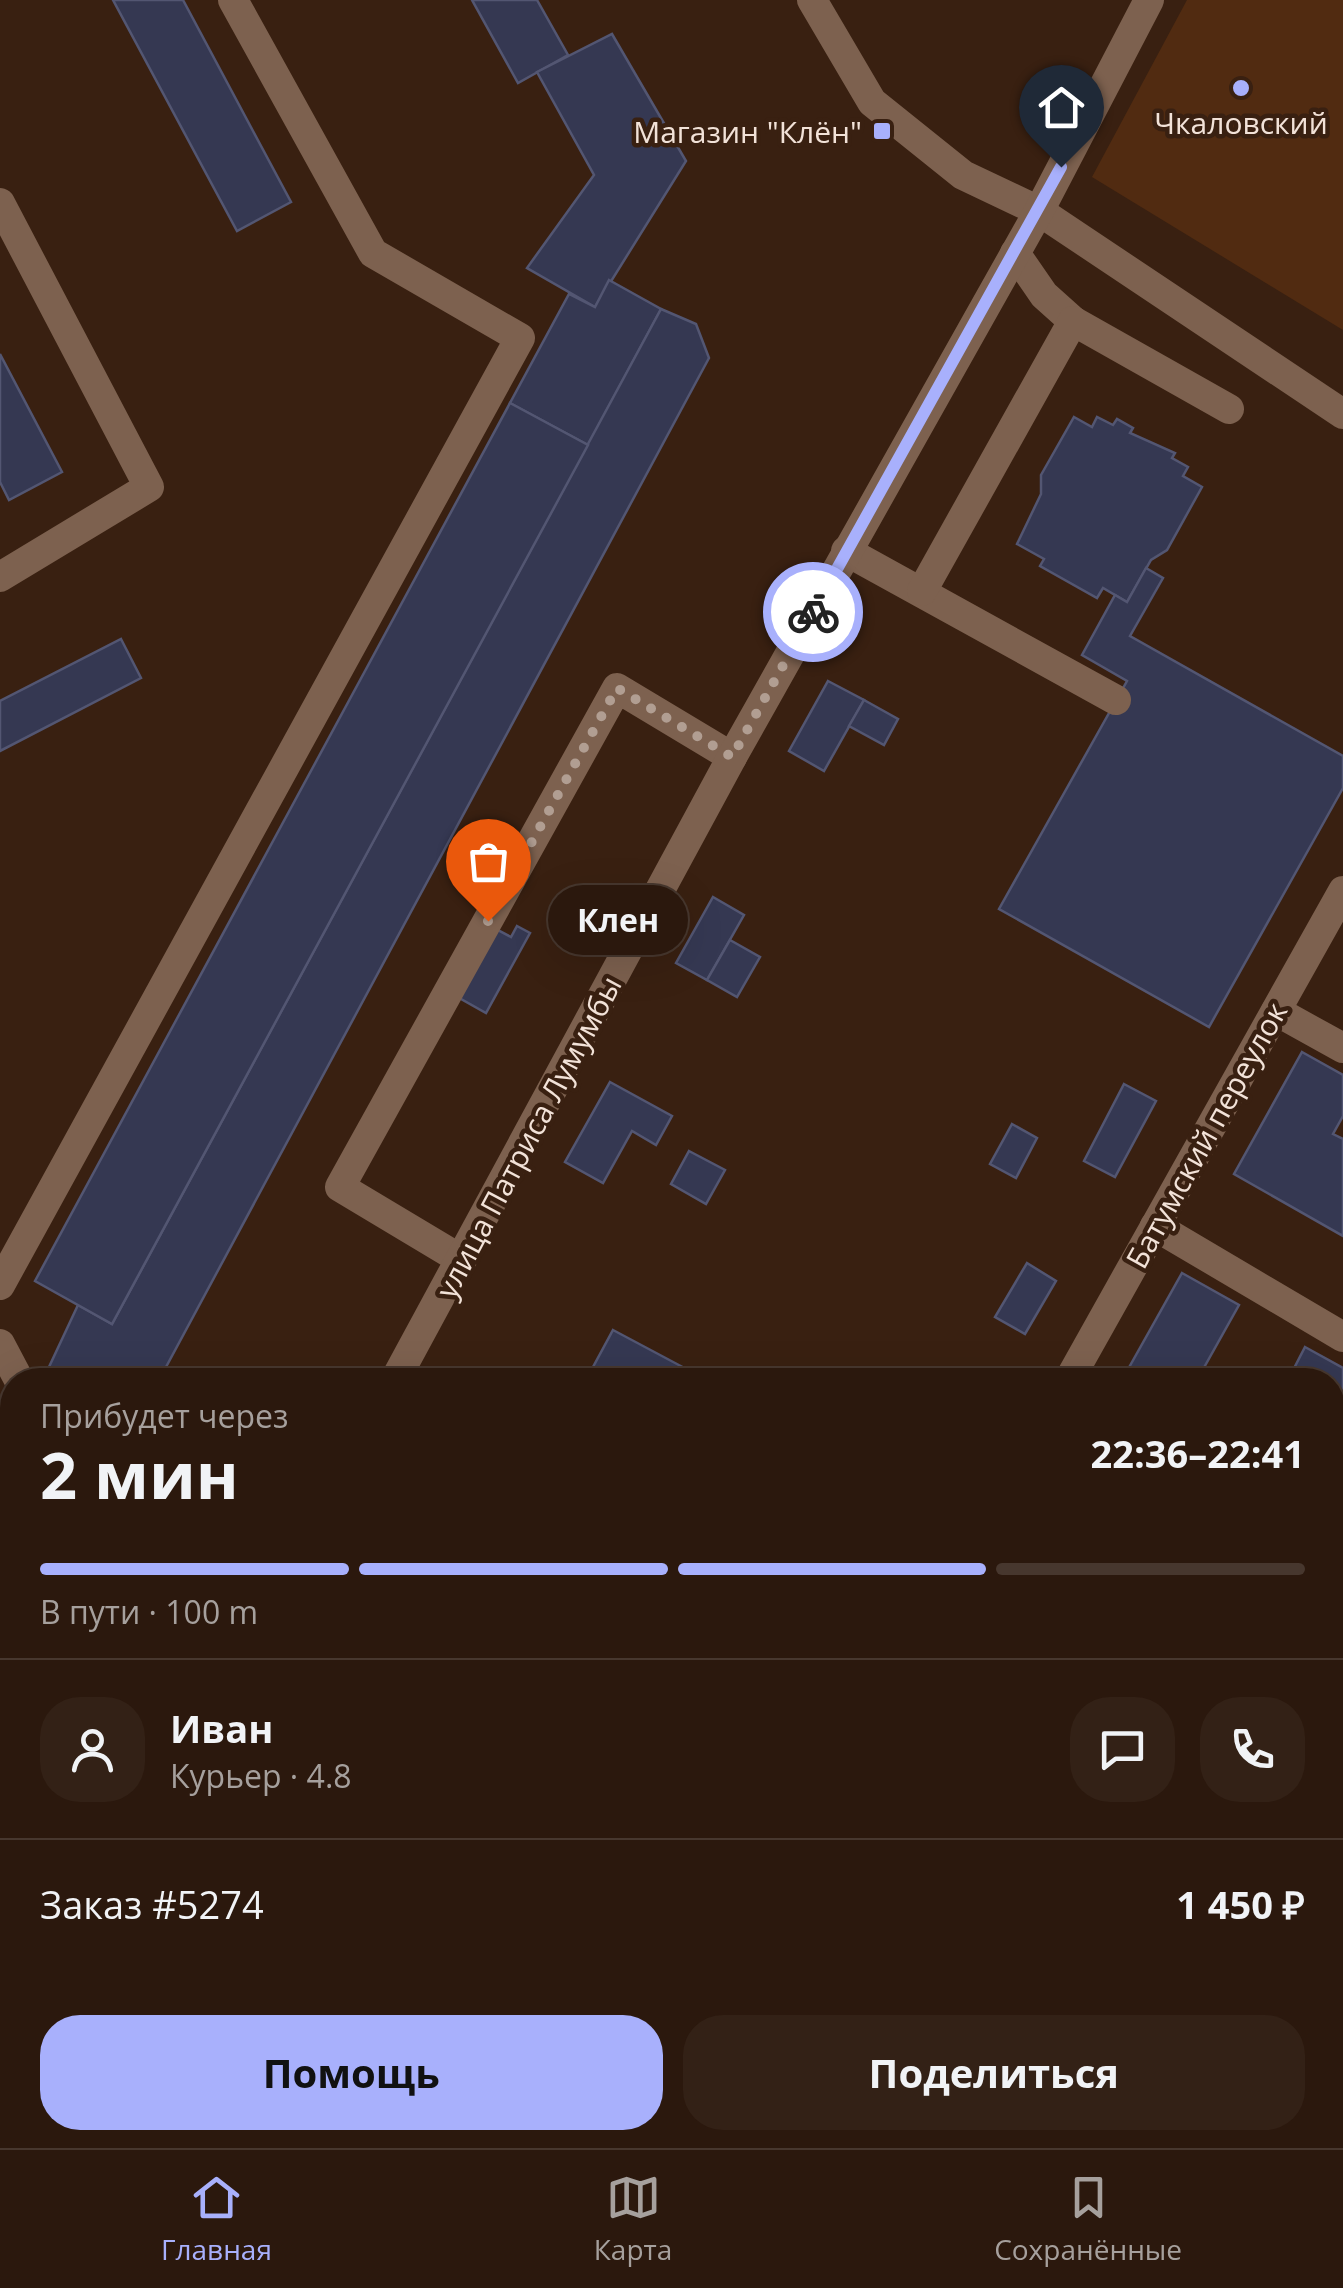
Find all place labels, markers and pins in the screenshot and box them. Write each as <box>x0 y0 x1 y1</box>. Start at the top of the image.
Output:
pin <box>1019 65 1104 168</box>
marker: Чкаловский <box>1230 77 1252 99</box>
place label: Чкаловский <box>1154 102 1328 143</box>
place label: Магазин "Клён" <box>633 111 862 152</box>
marker: Магазин "Клён" <box>871 120 893 142</box>
pin <box>446 819 531 922</box>
callout: Клен <box>548 886 688 956</box>

